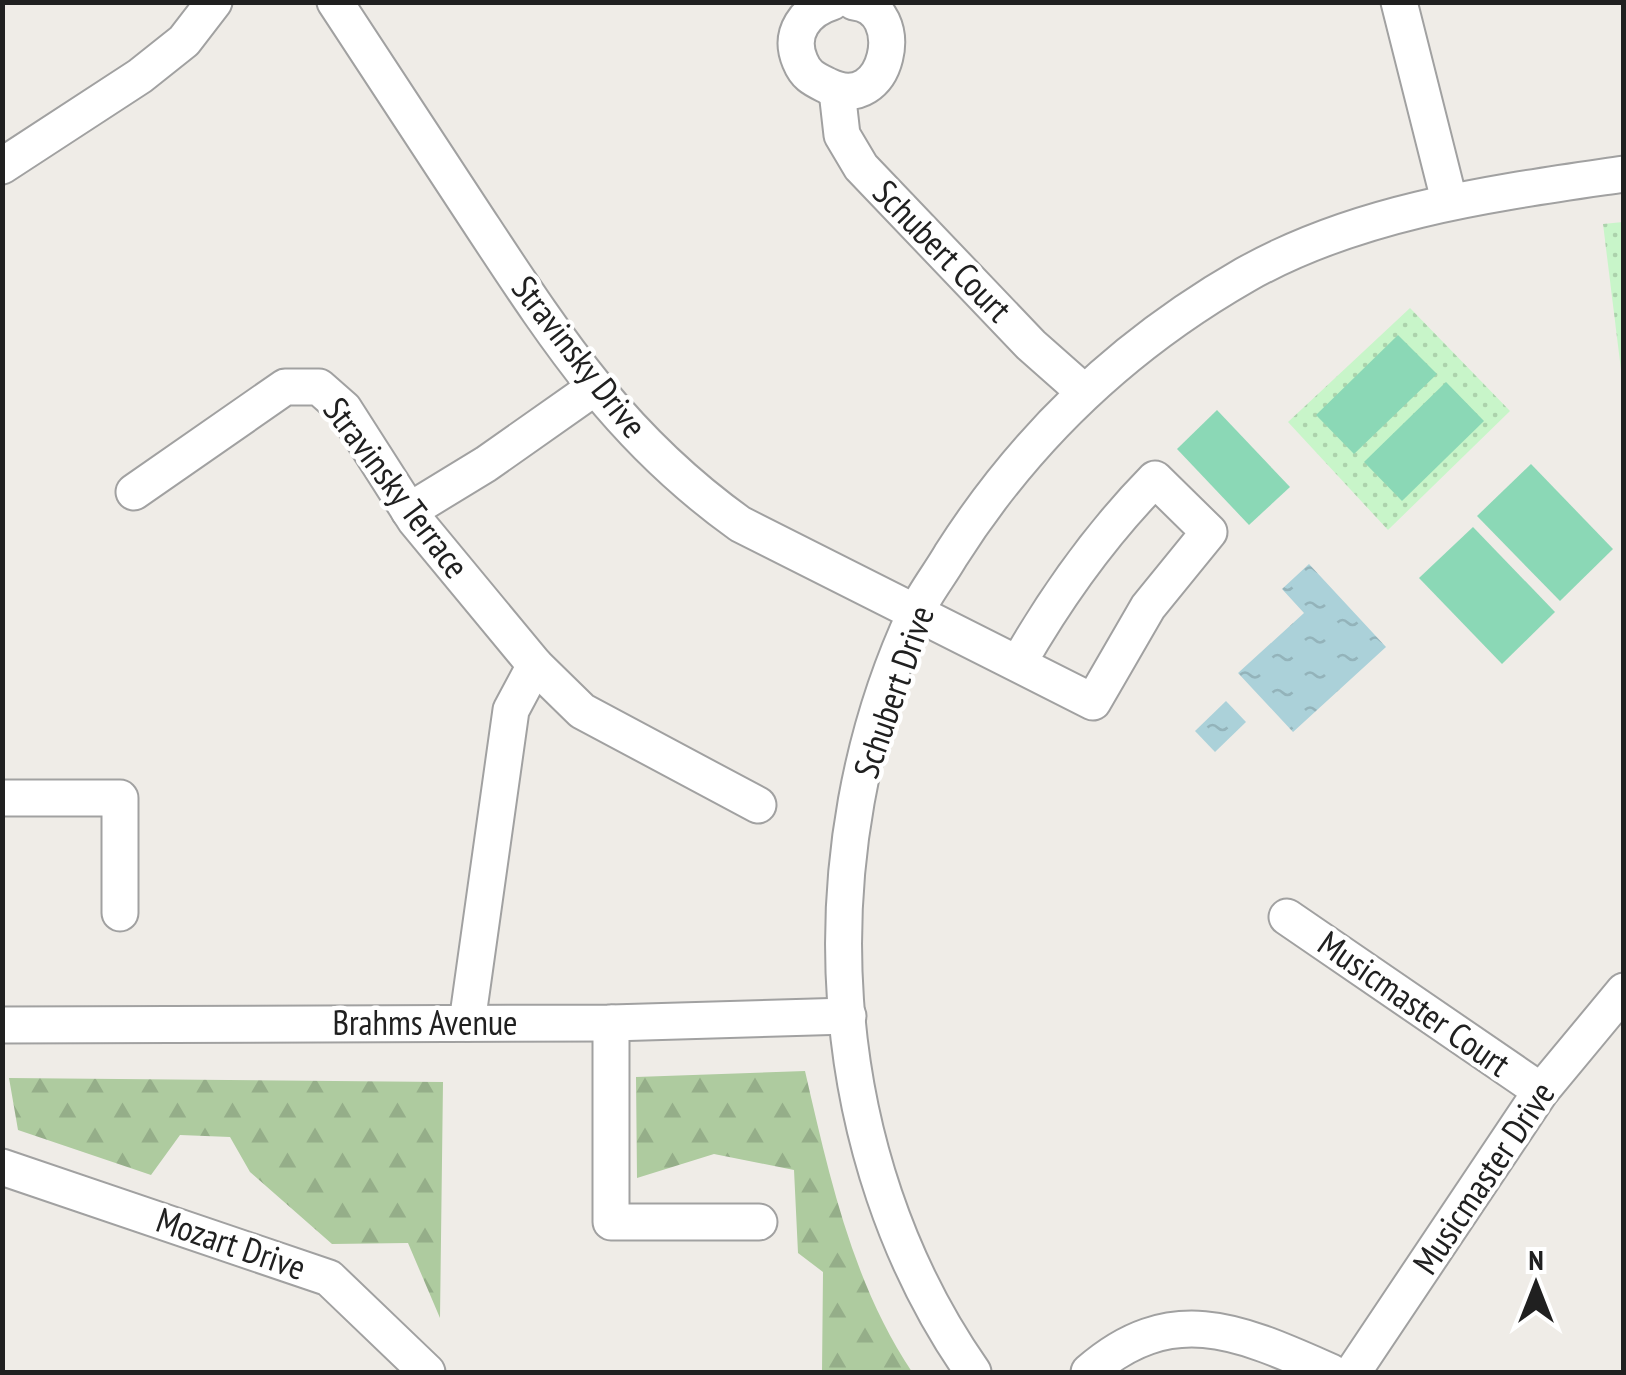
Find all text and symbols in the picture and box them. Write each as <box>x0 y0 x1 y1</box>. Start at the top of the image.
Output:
street label: Schubert Court <box>863 169 1022 331</box>
street label: Stravinsky Drive <box>502 266 657 447</box>
street label: Stravinsky Terrace <box>314 388 480 587</box>
street label: Schubert Drive <box>842 600 944 784</box>
street label: Musicmaster Court <box>1310 920 1520 1087</box>
street label: Brahms Avenue <box>332 999 518 1045</box>
street label: Musicmaster Drive <box>1402 1072 1564 1282</box>
street label: Mozart Drive <box>151 1196 312 1290</box>
north arrow <box>1486 1235 1586 1335</box>
text: N <box>1528 1241 1544 1278</box>

